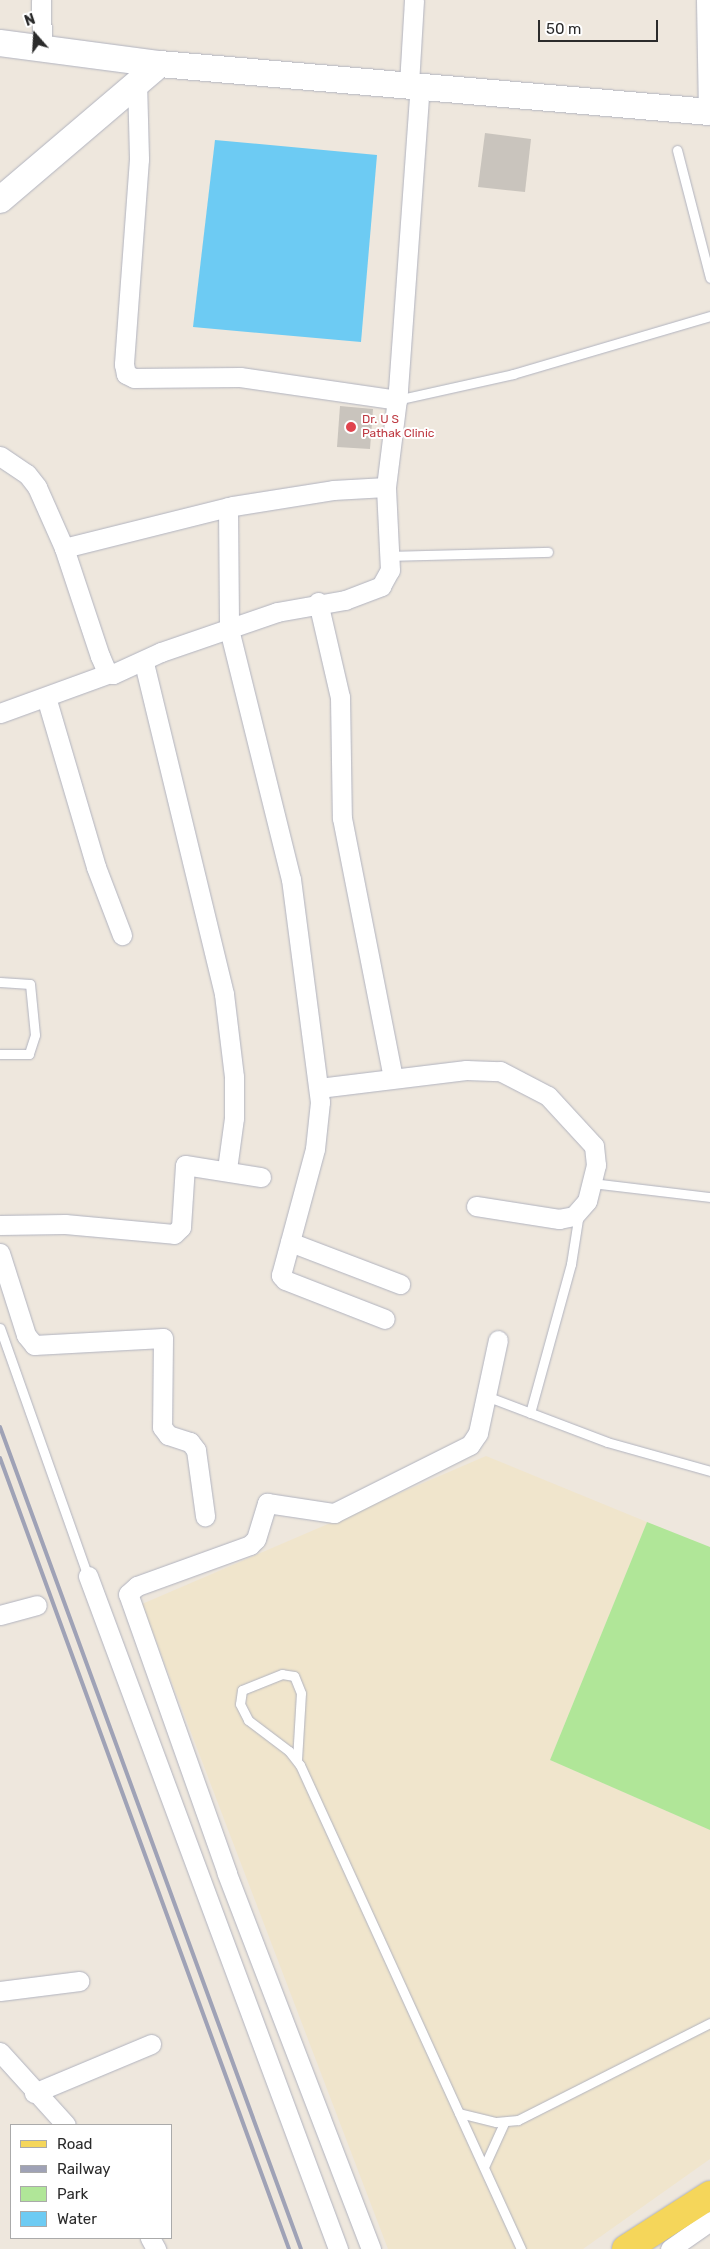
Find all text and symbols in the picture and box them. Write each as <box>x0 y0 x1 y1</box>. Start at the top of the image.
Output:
north arrow <box>10 10 60 60</box>
scale bar <box>540 10 660 42</box>
text: N <box>22 11 37 30</box>
text: 50 m <box>546 20 581 38</box>
place label: Dr. U S Pathak Clinic <box>362 413 435 441</box>
marker: Dr. U S Pathak Clinic <box>344 420 358 434</box>
legend <box>10 2124 172 2239</box>
text: Road <box>57 2135 93 2153</box>
text: Railway <box>57 2160 111 2178</box>
text: Park <box>57 2185 88 2203</box>
text: Water <box>57 2210 97 2228</box>

